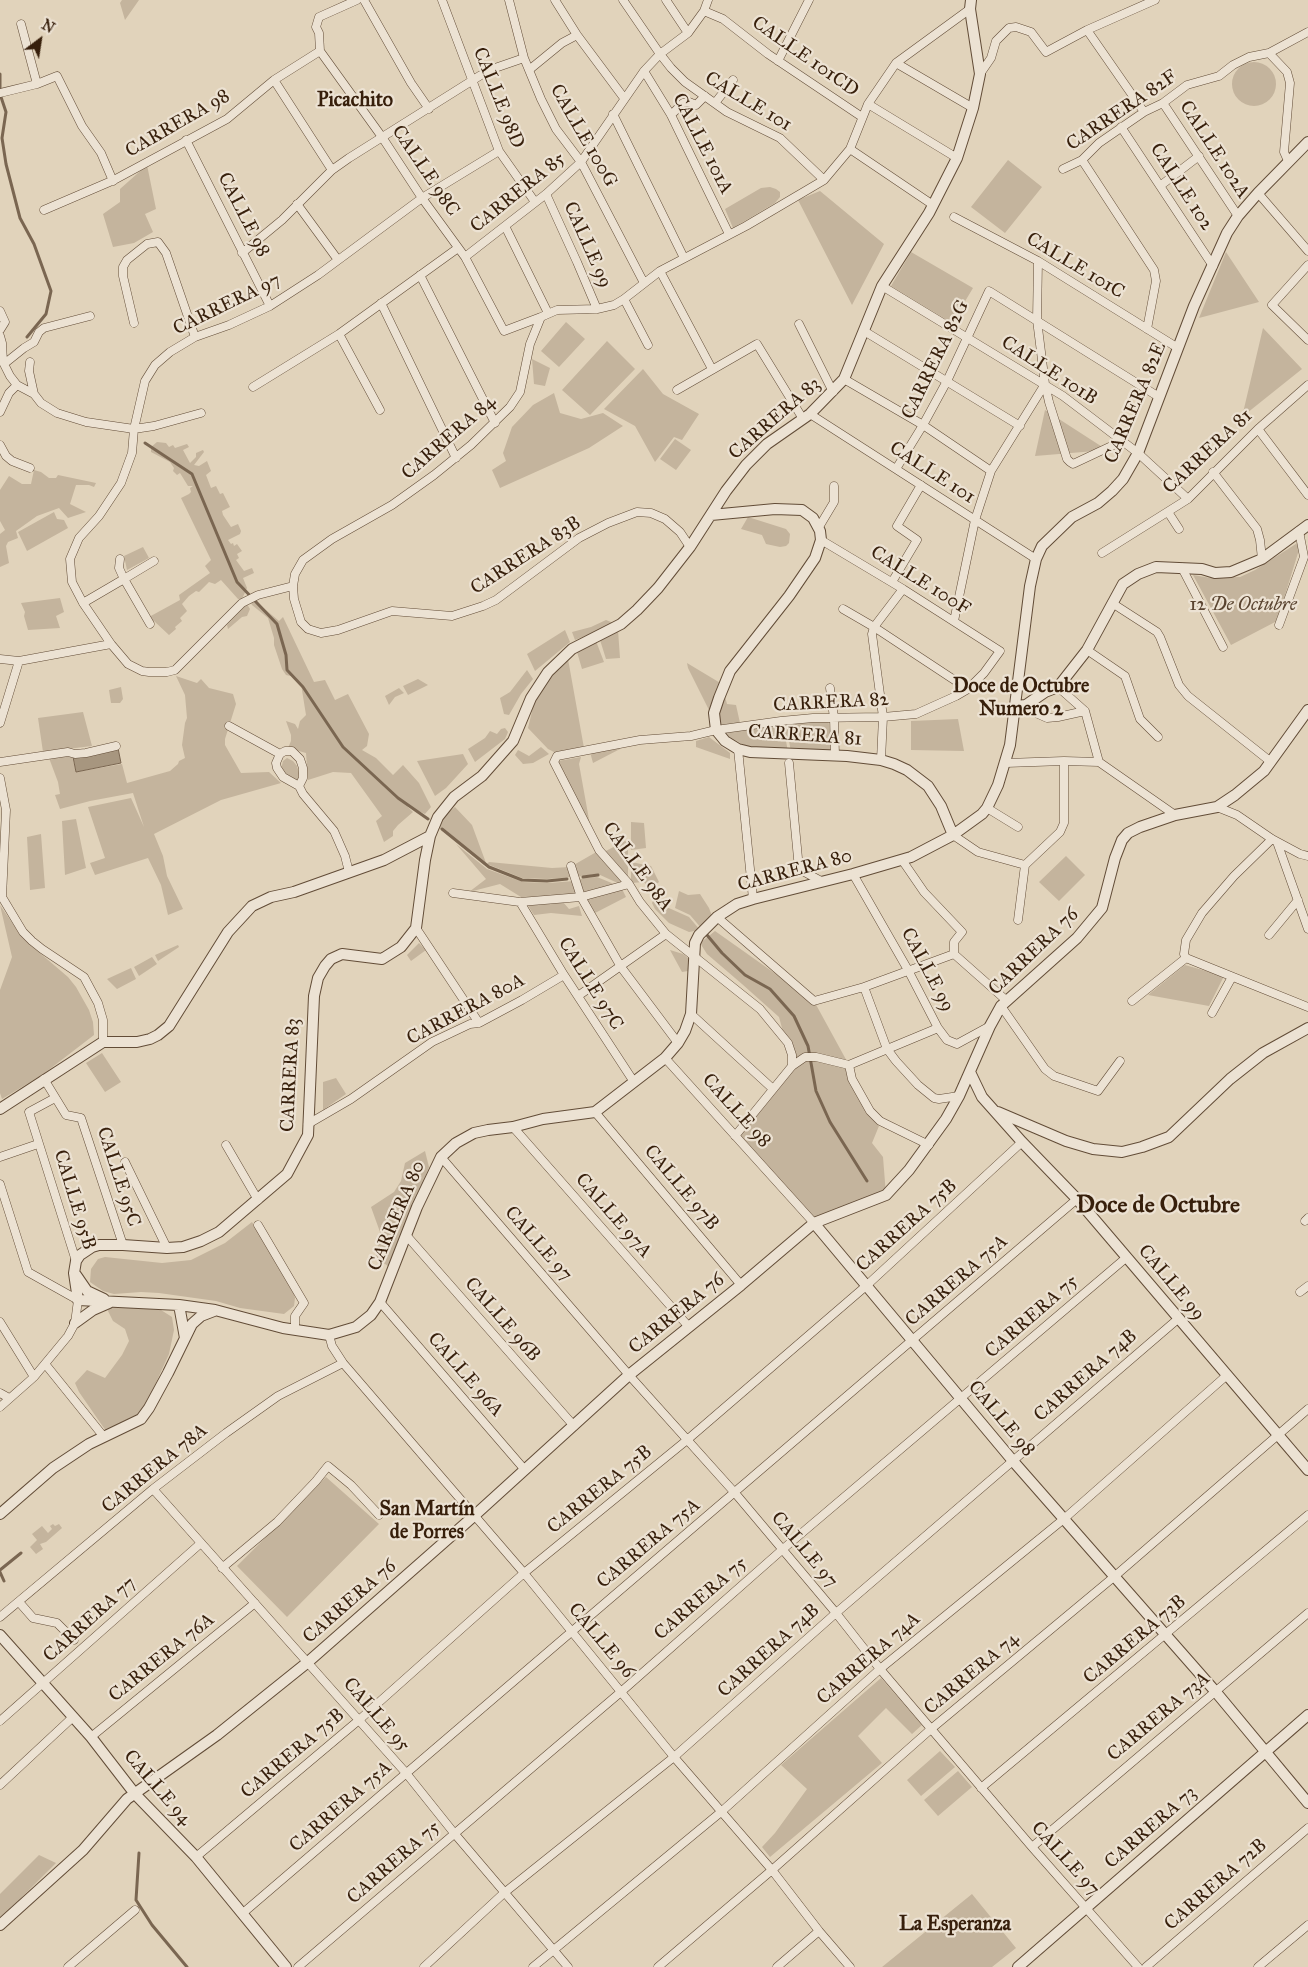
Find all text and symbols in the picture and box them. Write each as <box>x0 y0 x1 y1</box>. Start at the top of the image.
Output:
street label: CALLE 101CD <box>747 12 863 102</box>
north arrow <box>15 15 65 65</box>
text: N <box>39 16 57 37</box>
street label: CALLE 98D <box>467 44 529 152</box>
street label: CARRERA 82F <box>1062 66 1182 156</box>
street label: CALLE 101 <box>700 67 796 137</box>
street label: CALLE 100G <box>544 81 622 191</box>
street label: CARRERA 98 <box>122 85 234 163</box>
district label: Picachito <box>317 89 393 113</box>
street label: CALLE 101A <box>667 90 737 198</box>
street label: CALLE 102A <box>1174 97 1254 203</box>
street label: CALLE 98C <box>386 121 464 221</box>
street label: CALLE 102 <box>1144 139 1218 235</box>
street label: CARRERA 85 <box>466 148 570 238</box>
street label: CALLE 98 <box>212 169 274 261</box>
street label: CALLE 99 <box>558 198 616 292</box>
street label: CALLE 101C <box>1022 228 1128 304</box>
street label: CARRERA 97 <box>170 269 284 341</box>
street label: CARRERA 82G <box>897 297 975 423</box>
street label: CALLE 101B <box>997 332 1101 410</box>
street label: CARRERA 82E <box>1100 339 1172 467</box>
street label: CARRERA 83 <box>724 373 826 465</box>
street label: CARRERA 84 <box>397 391 501 485</box>
street label: CARRERA 81 <box>1159 405 1257 499</box>
street label: CALLE 101 <box>885 437 979 509</box>
street label: CARRERA 83B <box>467 512 585 600</box>
street label: CALLE 100F <box>866 541 974 621</box>
park label: 12 De Octubre <box>1189 594 1297 616</box>
district label: Doce de Octubre Numero 2 <box>953 675 1089 722</box>
street label: CARRERA 82 <box>773 689 889 717</box>
street label: CARRERA 81 <box>747 721 863 751</box>
street label: CALLE 98A <box>597 818 677 916</box>
street label: CARRERA 80 <box>735 845 855 897</box>
street label: CARRERA 76 <box>984 903 1084 1001</box>
street label: CALLE 99 <box>895 924 959 1016</box>
street label: CALLE 97C <box>553 934 627 1034</box>
street label: CARRERA 80A <box>403 969 529 1051</box>
street label: CARRERA 83 <box>277 1017 305 1133</box>
street label: CALLE 98 <box>697 1069 775 1153</box>
street label: CALLE 95C <box>91 1124 145 1230</box>
street label: CALLE 97B <box>639 1141 723 1235</box>
street label: CALLE 95B <box>48 1147 100 1253</box>
street label: CARRERA 80 <box>364 1157 430 1275</box>
street label: CALLE 97A <box>570 1169 656 1263</box>
street label: CARRERA 75B <box>852 1175 962 1277</box>
district label: Doce de Octubre <box>1076 1192 1240 1220</box>
street label: CALLE 97 <box>499 1202 577 1286</box>
street label: CARRERA 75A <box>901 1230 1013 1332</box>
street label: CALLE 99 <box>1133 1240 1209 1326</box>
street label: CARRERA 76 <box>625 1269 729 1359</box>
street label: CARRERA 75 <box>981 1271 1083 1363</box>
street label: CALLE 96B <box>459 1273 545 1367</box>
street label: CARRERA 74B <box>1030 1325 1142 1427</box>
street label: CALLE 96A <box>422 1328 508 1422</box>
street label: CALLE 98 <box>963 1377 1039 1461</box>
street label: CARRERA 78A <box>98 1419 212 1519</box>
street label: CARRERA 75B <box>543 1441 657 1539</box>
street label: CARRERA 75A <box>593 1494 705 1594</box>
district label: San Martín de Porres <box>379 1498 475 1545</box>
street label: CALLE 97 <box>766 1507 842 1593</box>
street label: CARRERA 75 <box>650 1553 752 1645</box>
street label: CARRERA 76 <box>299 1555 401 1649</box>
street label: CARRERA 77 <box>39 1573 141 1667</box>
street label: CARRERA 73B <box>1079 1591 1191 1689</box>
street label: CALLE 96 <box>563 1599 639 1683</box>
street label: CARRERA 74B <box>713 1599 825 1703</box>
street label: CARRERA 74A <box>813 1608 925 1710</box>
street label: CARRERA 76A <box>105 1609 219 1707</box>
street label: CARRERA 74 <box>920 1628 1024 1720</box>
street label: CARRERA 73A <box>1103 1667 1215 1767</box>
street label: CALLE 95 <box>338 1673 414 1757</box>
street label: CARRERA 75B <box>237 1704 349 1804</box>
street label: CALLE 94 <box>118 1746 196 1830</box>
street label: CARRERA 75A <box>285 1756 397 1858</box>
street label: CARRERA 73 <box>1100 1782 1202 1874</box>
street label: CARRERA 75 <box>343 1817 445 1909</box>
street label: CALLE 97 <box>1026 1817 1104 1901</box>
street label: CARRERA 72B <box>1160 1834 1272 1936</box>
district label: La Esperanza <box>899 1913 1011 1937</box>

